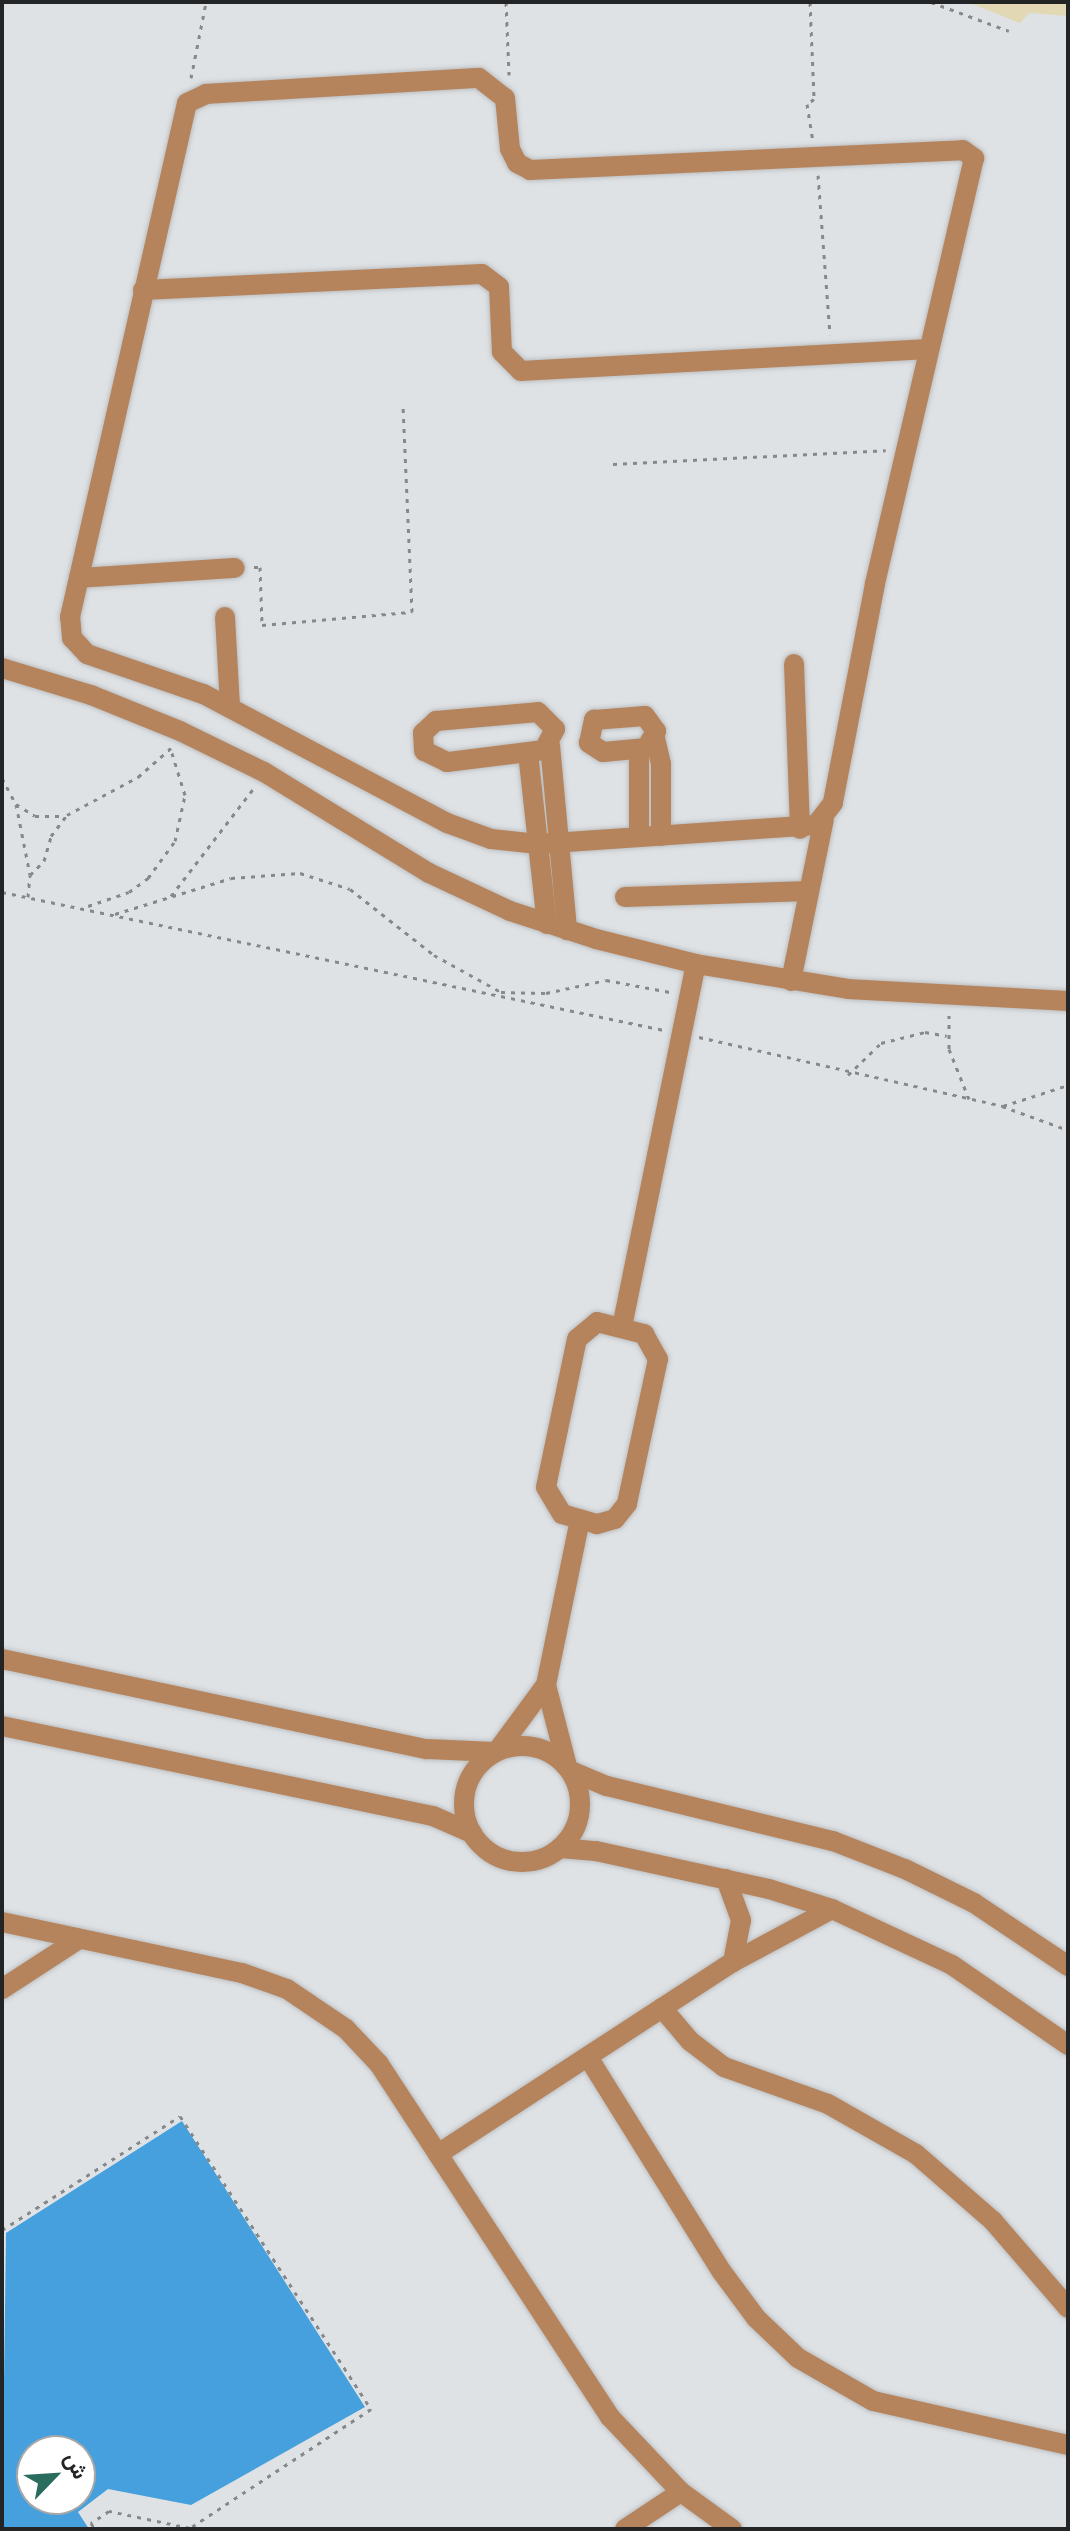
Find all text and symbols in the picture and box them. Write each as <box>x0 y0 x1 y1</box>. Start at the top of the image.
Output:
north arrow <box>16 2435 96 2515</box>
text: ش <box>59 2448 93 2483</box>

